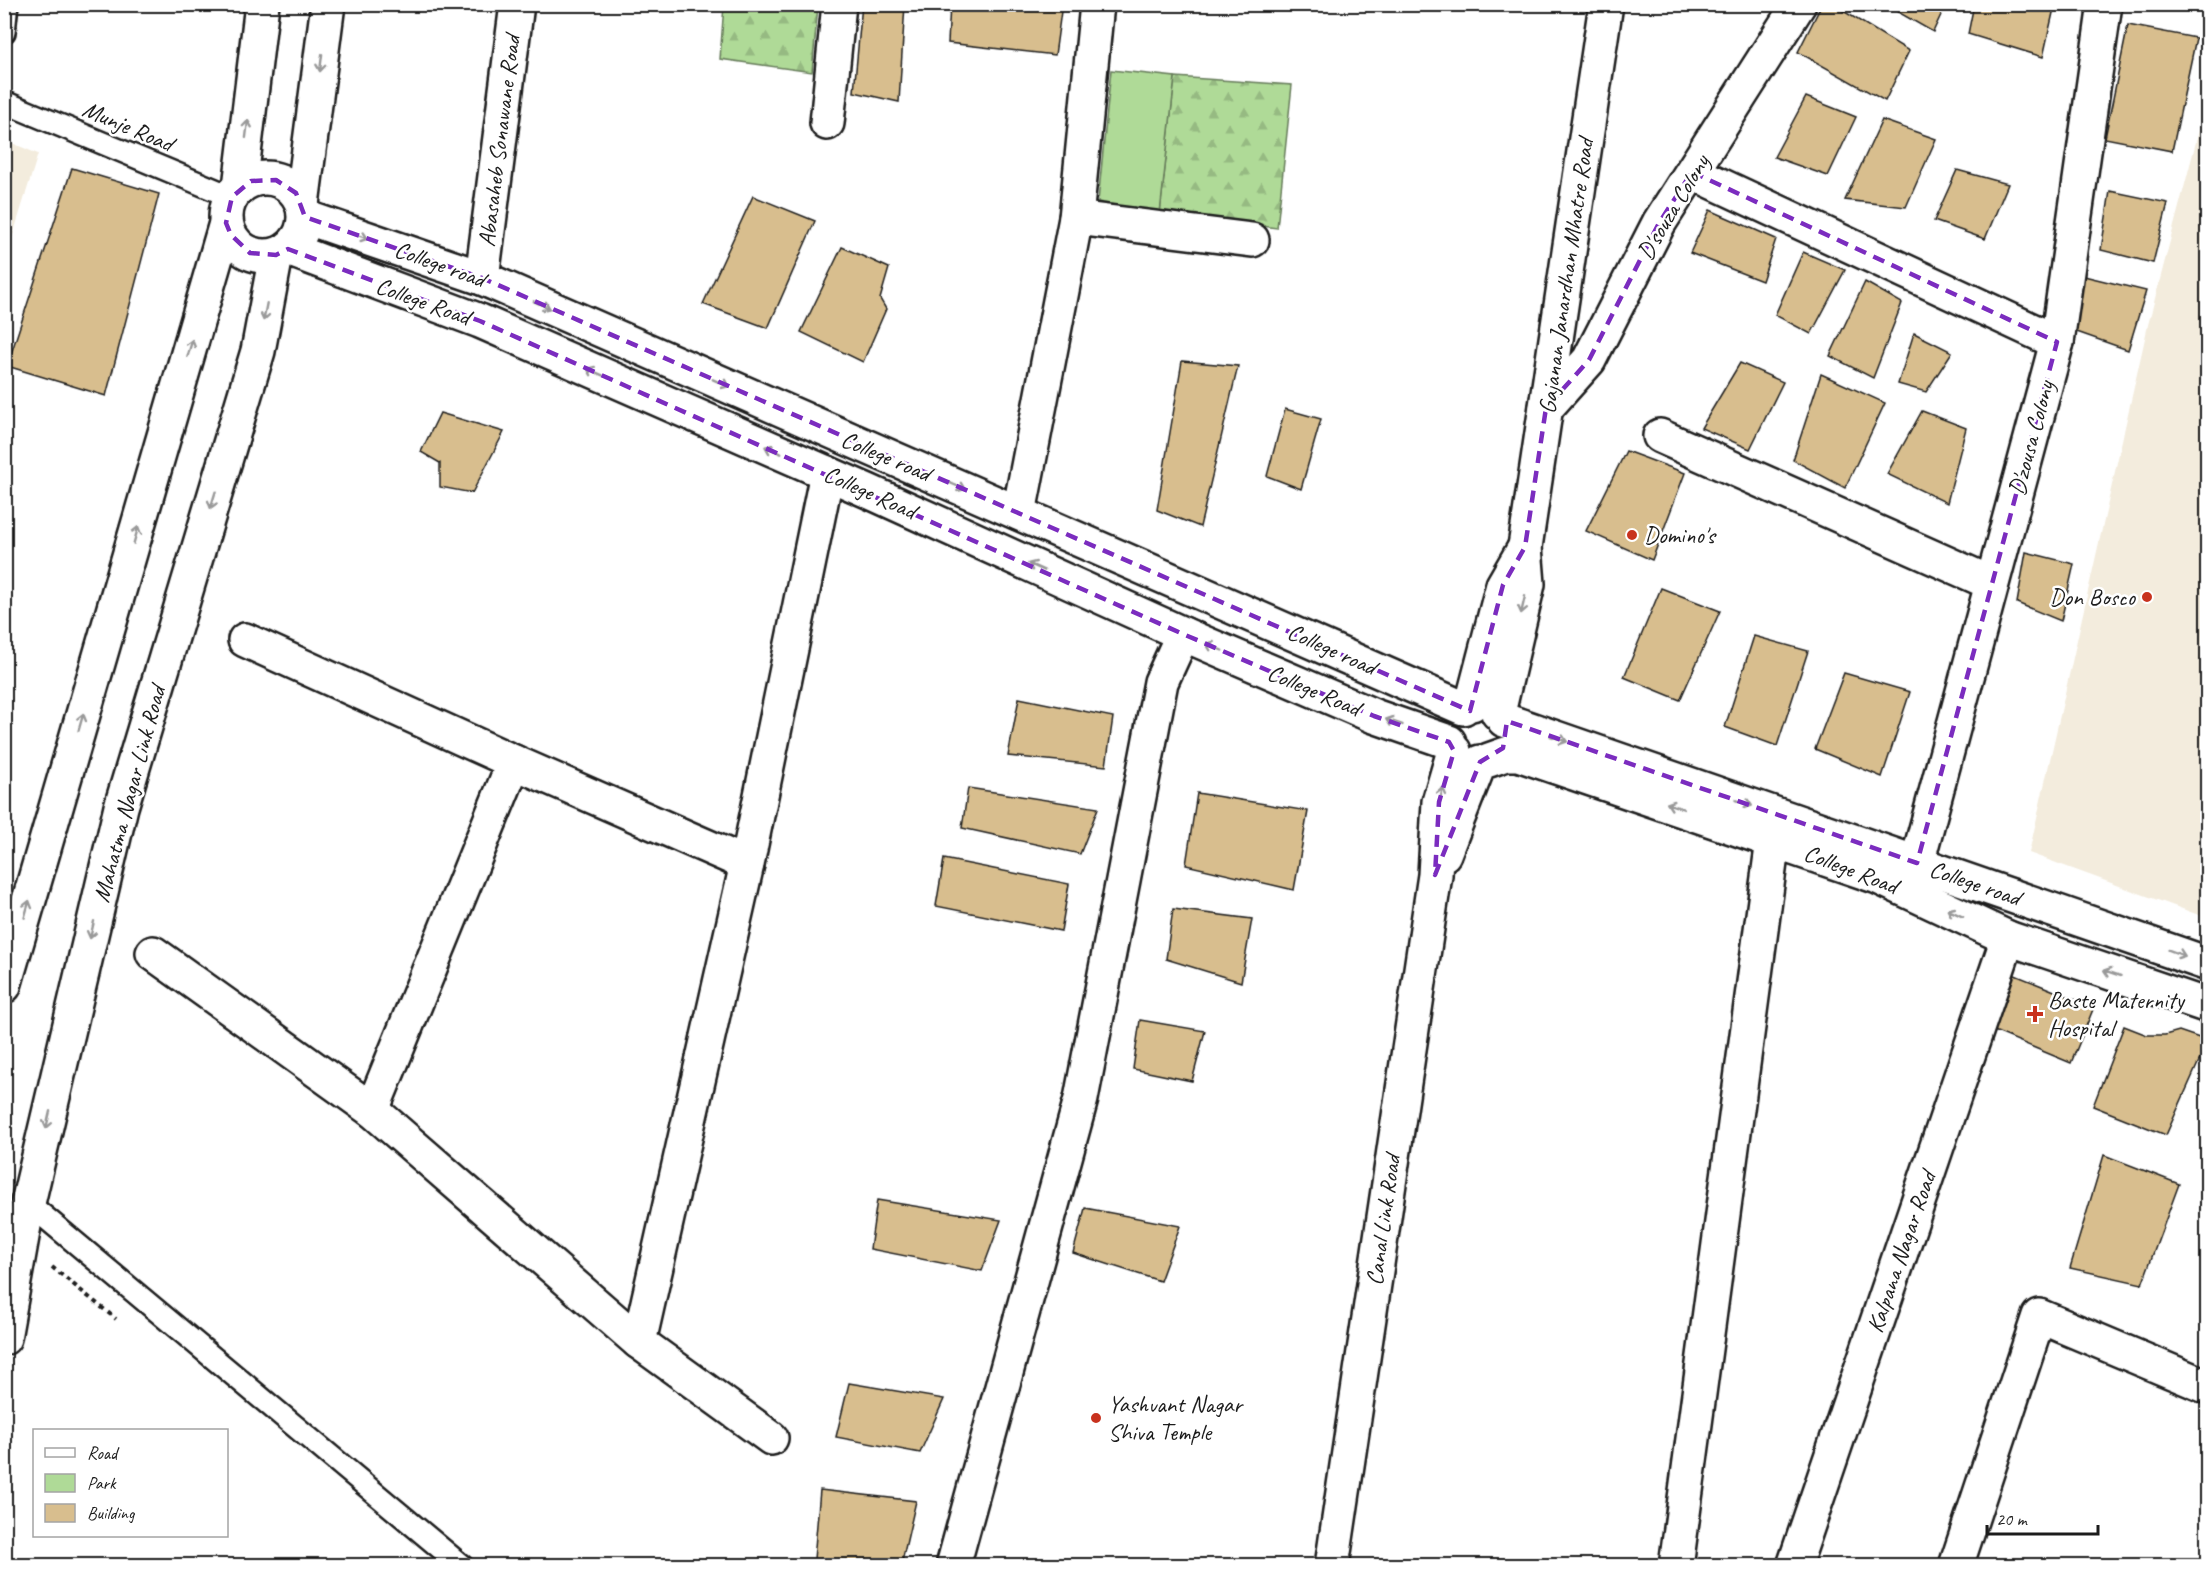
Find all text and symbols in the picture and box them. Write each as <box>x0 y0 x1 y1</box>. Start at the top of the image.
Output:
street label: Abasaheb Sonawane Road <box>471 30 527 248</box>
one-way arrow <box>315 52 326 72</box>
street label: Munje Road <box>78 94 181 160</box>
one-way arrow <box>242 119 253 139</box>
street label: Gajanan Janardhan Mhatre Road <box>1532 133 1601 415</box>
street label: D'souza Colony <box>1630 148 1717 265</box>
one-way arrow <box>350 231 369 242</box>
street label: College road <box>391 234 493 295</box>
street label: College Road <box>372 270 478 333</box>
one-way arrow <box>533 300 551 311</box>
one-way arrow <box>259 302 270 322</box>
one-way arrow <box>185 339 196 358</box>
one-way arrow <box>586 366 604 377</box>
street label: D'zousa Colony <box>2001 376 2061 498</box>
one-way arrow <box>711 378 729 390</box>
street label: College road <box>837 424 938 490</box>
one-way arrow <box>765 444 783 455</box>
street label: College Road <box>819 458 924 527</box>
one-way arrow <box>948 481 966 492</box>
one-way arrow <box>207 490 218 509</box>
place label: Domino's <box>1644 520 1718 550</box>
one-way arrow <box>131 526 142 545</box>
marker: Domino's <box>1625 528 1639 542</box>
one-way arrow <box>1028 561 1046 572</box>
place label: Don Bosco <box>2049 582 2137 612</box>
marker: Don Bosco <box>2140 590 2154 604</box>
one-way arrow <box>1517 595 1528 614</box>
street label: College road <box>1283 616 1384 683</box>
one-way arrow <box>1206 641 1224 652</box>
street label: College Road <box>1263 657 1368 724</box>
street label: Mahatma Nagar Link Road <box>86 679 173 905</box>
one-way arrow <box>76 713 87 732</box>
one-way arrow <box>1385 716 1404 727</box>
one-way arrow <box>1549 734 1568 745</box>
one-way arrow <box>1436 787 1447 806</box>
one-way arrow <box>1734 798 1752 809</box>
one-way arrow <box>1666 800 1685 811</box>
street label: College Road <box>1800 837 1905 902</box>
street label: College road <box>1926 854 2028 914</box>
one-way arrow <box>22 900 33 919</box>
one-way arrow <box>1947 907 1965 918</box>
one-way arrow <box>86 920 97 939</box>
one-way arrow <box>2167 948 2185 959</box>
one-way arrow <box>2103 967 2122 978</box>
place label: Baste Maternity Hospital <box>2048 985 2185 1043</box>
marker: Baste Maternity Hospital <box>2026 1005 2044 1023</box>
one-way arrow <box>41 1110 53 1129</box>
street label: Canal Link Road <box>1359 1149 1407 1287</box>
street label: Kalpana Nagar Road <box>1859 1164 1944 1337</box>
place label: Yashvant Nagar Shiva Temple <box>1108 1389 1244 1447</box>
marker: Yashvant Nagar Shiva Temple <box>1089 1411 1103 1425</box>
legend <box>33 1429 228 1537</box>
text: Road <box>87 1442 120 1464</box>
text: Park <box>87 1472 117 1494</box>
scale bar <box>1987 1498 2098 1536</box>
text: Building <box>87 1502 136 1524</box>
text: 20 m <box>1996 1508 2029 1530</box>

